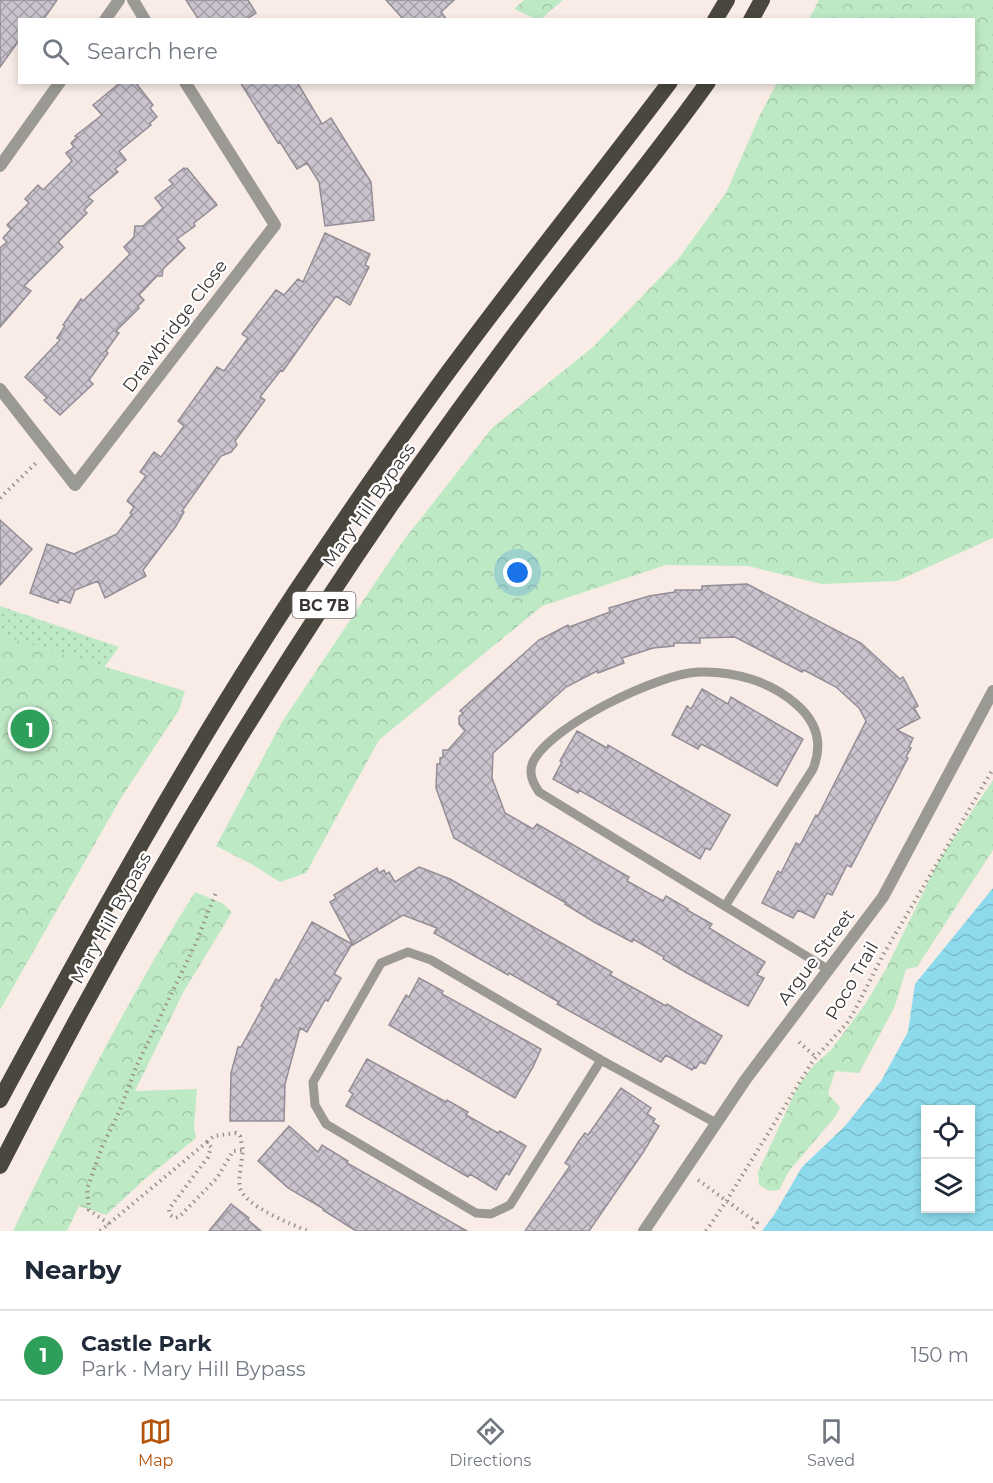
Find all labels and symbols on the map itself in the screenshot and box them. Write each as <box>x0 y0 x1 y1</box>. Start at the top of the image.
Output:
street label: Drawbridge Close <box>118 255 232 397</box>
street label: Mary Hill Bypass <box>318 438 420 571</box>
your location <box>503 558 532 587</box>
road number: BC 7B <box>292 592 356 618</box>
pin: 1 <box>10 706 50 752</box>
street label: Mary Hill Bypass <box>66 848 156 988</box>
street label: Argue Street <box>773 905 859 1009</box>
street label: Poco Trail <box>821 938 883 1024</box>

